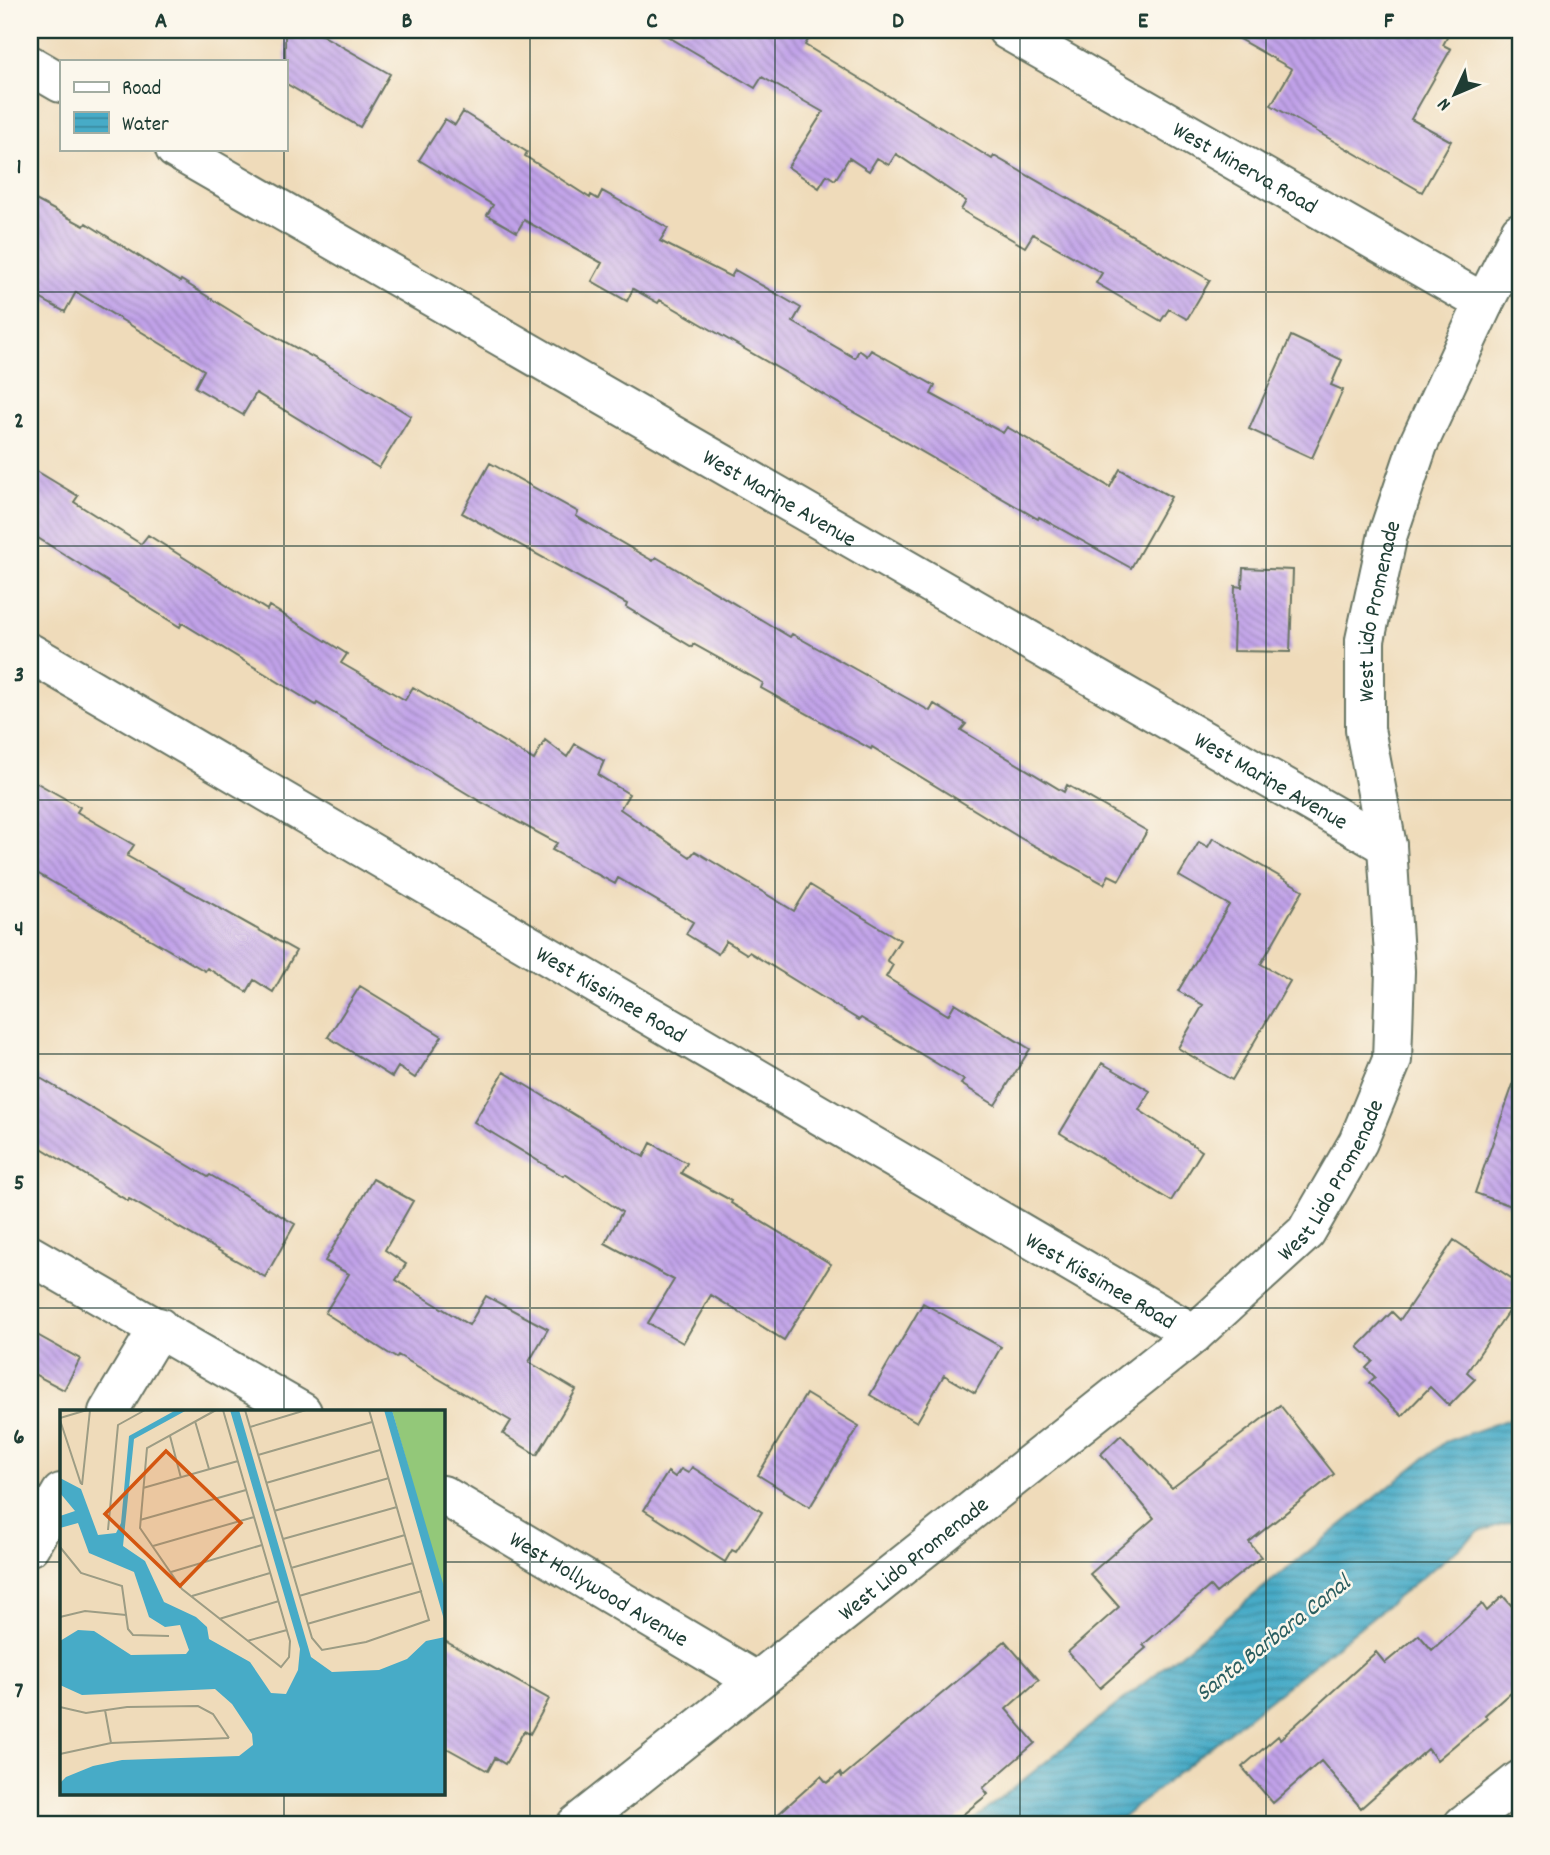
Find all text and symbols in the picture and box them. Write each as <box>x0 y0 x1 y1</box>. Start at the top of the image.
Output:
text: A <box>155 6 167 39</box>
text: B <box>402 6 413 39</box>
text: C <box>646 6 658 39</box>
text: D <box>892 6 904 39</box>
text: E <box>1138 6 1149 39</box>
text: F <box>1384 6 1395 39</box>
legend <box>60 60 287 150</box>
north arrow <box>1420 60 1490 130</box>
text: Road <box>122 75 161 105</box>
text: N <box>1432 91 1458 116</box>
text: Water <box>122 111 169 141</box>
street label: West Minerva Road <box>1165 115 1323 224</box>
text: 1 <box>16 152 22 185</box>
text: 2 <box>14 406 24 439</box>
street label: West Marine Avenue <box>695 443 861 557</box>
street label: West Lido Promenade <box>1352 517 1411 702</box>
text: 3 <box>14 660 24 693</box>
street label: West Marine Avenue <box>1187 725 1353 840</box>
text: 4 <box>14 914 24 947</box>
street label: West Kissimee Road <box>528 939 692 1053</box>
street label: West Lido Promenade <box>1271 1095 1394 1270</box>
text: 5 <box>14 1168 24 1201</box>
street label: West Kissimee Road <box>1018 1226 1181 1340</box>
inset map <box>60 1410 444 1796</box>
text: 6 <box>13 1422 25 1455</box>
street label: West Lido Promenade <box>832 1490 997 1630</box>
street label: West Hollywood Avenue <box>502 1525 694 1657</box>
water label: Santa Barbara Canal <box>1189 1567 1360 1711</box>
text: 7 <box>15 1676 24 1709</box>

